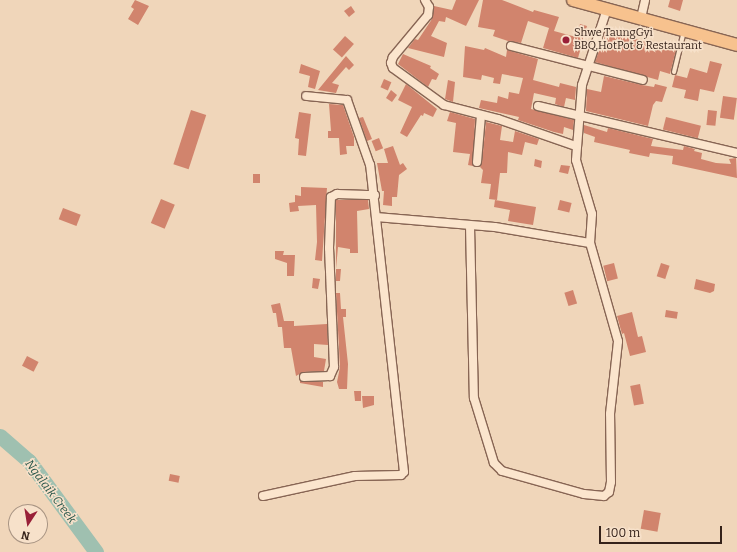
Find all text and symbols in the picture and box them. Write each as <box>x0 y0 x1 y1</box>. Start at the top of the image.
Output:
place label: Shwe TaungGyi BBQ,HotPot & Restaurant <box>574 27 702 53</box>
marker: Shwe TaungGyi BBQ,HotPot & Restaurant <box>561 35 571 45</box>
water label: Ngalaik Creek <box>21 457 79 527</box>
north arrow <box>8 504 48 544</box>
scale bar <box>601 518 724 544</box>
text: 100 m <box>606 526 640 540</box>
text: N <box>20 528 31 542</box>

